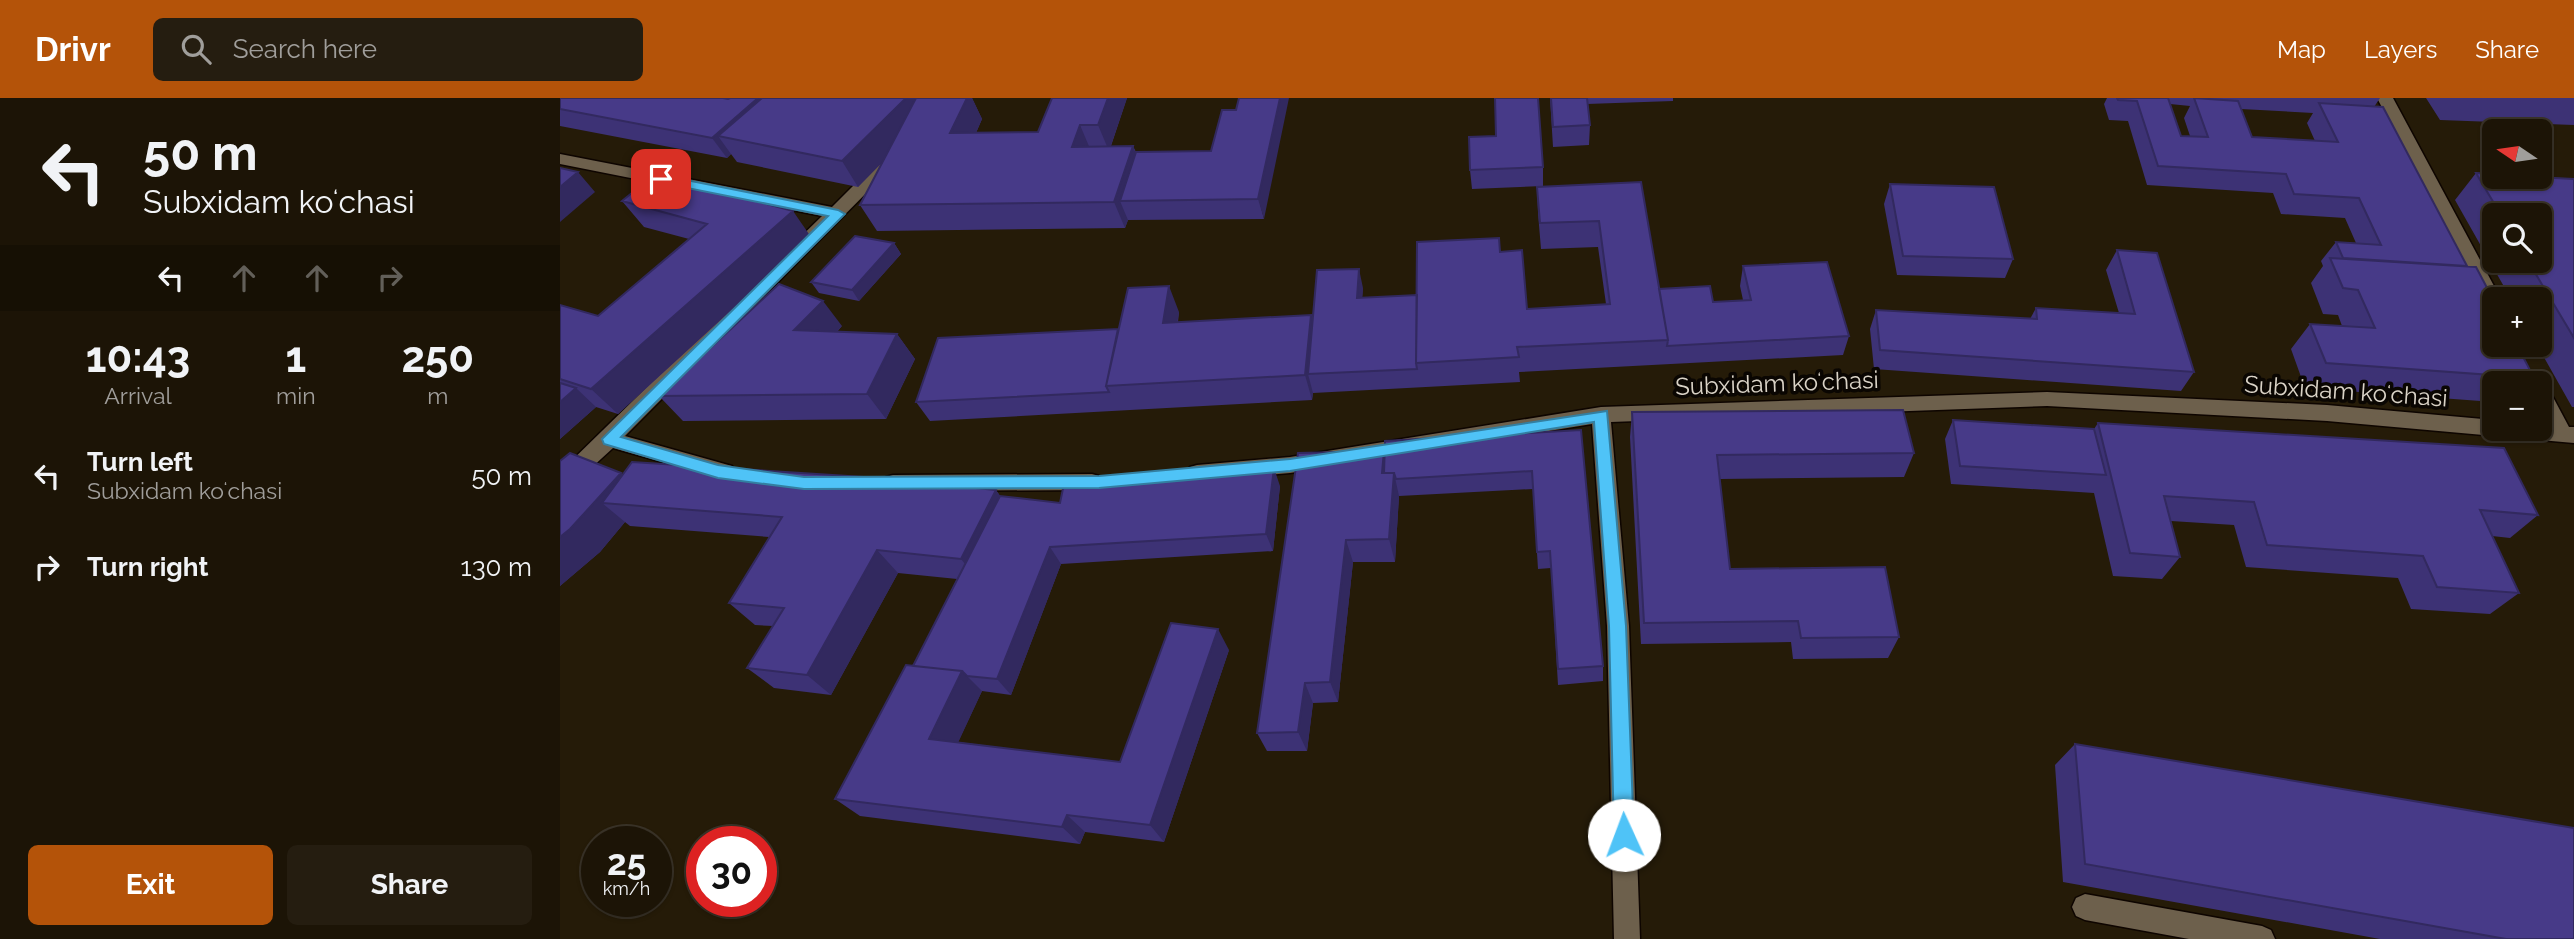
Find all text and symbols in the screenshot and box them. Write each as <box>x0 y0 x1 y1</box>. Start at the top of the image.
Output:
search box <box>153 18 643 81</box>
text: Drivr <box>35 30 111 69</box>
icon: search <box>177 30 215 68</box>
text: Search here <box>233 34 377 64</box>
text: Map <box>2277 35 2326 64</box>
text: Layers <box>2364 35 2437 64</box>
text: Share <box>2475 35 2539 64</box>
north arrow <box>2482 119 2552 189</box>
map controls <box>2482 119 2552 441</box>
text: 50 m <box>143 124 258 181</box>
icon: left <box>28 126 119 217</box>
pin <box>631 149 691 209</box>
icon: arrive <box>642 160 680 198</box>
text: Subxidam koʻchasi <box>143 183 415 220</box>
button: search <box>2482 203 2552 273</box>
icon: left <box>152 259 190 297</box>
icon: ahead <box>225 259 263 297</box>
icon: ahead <box>298 259 336 297</box>
icon: right <box>371 259 409 297</box>
button: + <box>2482 287 2552 357</box>
text: 10:43 <box>86 333 190 382</box>
text: 1 <box>285 333 306 382</box>
text: 250 <box>401 333 474 382</box>
street label: Subxidam koʻchasi <box>1675 365 1879 401</box>
street label: Subxidam koʻchasi <box>2243 369 2449 413</box>
button: − <box>2482 371 2552 441</box>
text: Arrival <box>104 382 172 409</box>
text: min <box>276 382 316 409</box>
text: m <box>427 382 448 409</box>
text: Turn left <box>87 447 193 477</box>
icon: left <box>28 457 66 495</box>
text: 50 m <box>471 461 532 491</box>
text: Subxidam koʻchasi <box>87 477 282 504</box>
icon: right <box>28 548 66 586</box>
text: Turn right <box>87 552 208 582</box>
text: 130 m <box>461 552 532 582</box>
position arrow <box>1587 798 1661 872</box>
speed limit sign: 30 <box>686 826 777 917</box>
text: 25 <box>607 842 646 883</box>
button: Exit <box>28 845 273 925</box>
button: Share <box>287 845 532 925</box>
text: km/h <box>603 878 650 899</box>

